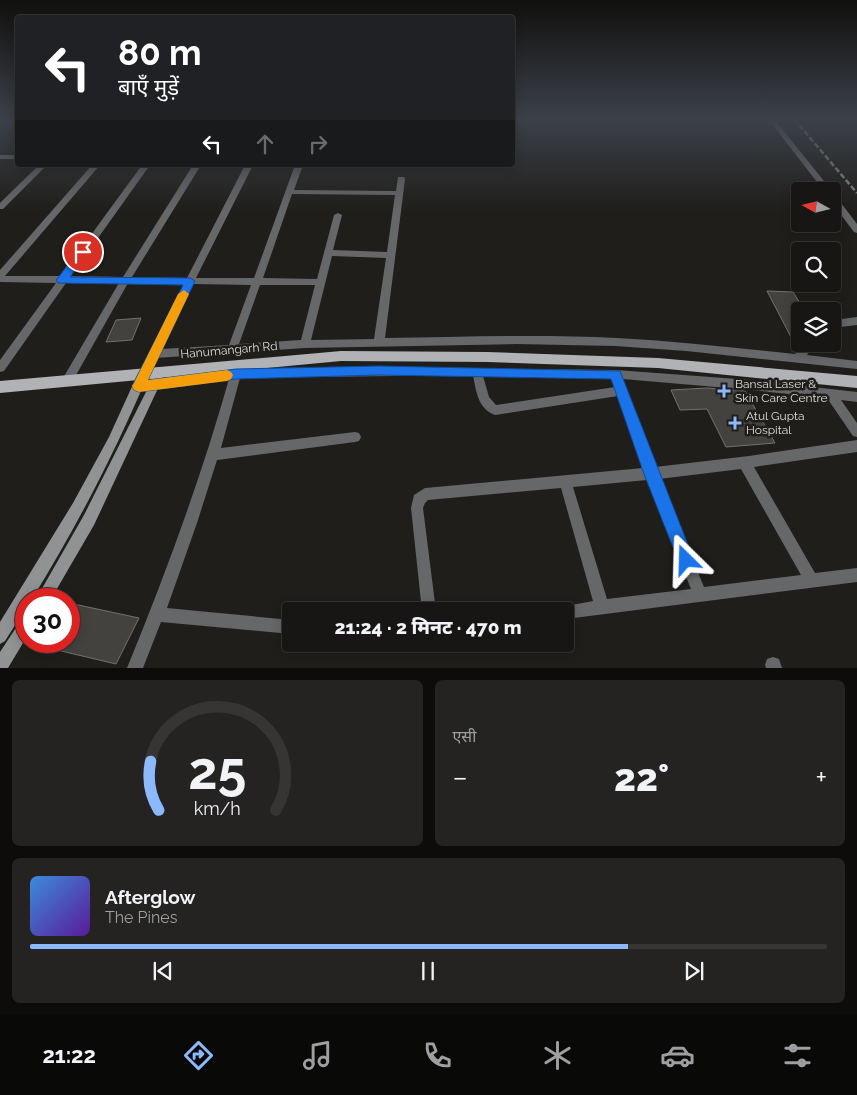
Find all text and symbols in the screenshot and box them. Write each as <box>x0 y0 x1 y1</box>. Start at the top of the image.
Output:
text: 80 m <box>118 32 202 73</box>
icon: left <box>35 35 100 100</box>
text: बाएँ मुड़ें <box>118 74 179 100</box>
icon: left <box>198 130 226 158</box>
icon: ahead <box>251 130 279 158</box>
icon: right <box>304 130 332 158</box>
north arrow <box>791 182 841 232</box>
map controls <box>791 182 841 352</box>
pin <box>62 231 104 273</box>
icon: arrive <box>69 238 97 266</box>
button: search <box>791 242 841 292</box>
button: layers <box>791 302 841 352</box>
street label: Hanumangarh Rd <box>180 339 278 361</box>
place label: Bansal Laser & Skin Care Centre <box>735 377 828 405</box>
marker: Bansal Laser & Skin Care Centre <box>717 384 731 398</box>
place label: Atul Gupta Hospital <box>746 409 805 437</box>
marker: Atul Gupta Hospital <box>728 416 742 430</box>
position arrow <box>659 533 711 585</box>
speed limit sign: 30 <box>15 588 80 653</box>
text: 21:24 · 2 मिनट · 470 m <box>335 616 522 638</box>
text: एसी <box>453 727 476 746</box>
text: 25 <box>188 740 246 801</box>
text: 22° <box>614 755 669 800</box>
text: − <box>453 761 468 794</box>
text: + <box>815 761 827 794</box>
text: km/h <box>194 798 241 819</box>
text: Afterglow <box>105 886 195 908</box>
text: The Pines <box>105 908 177 927</box>
icon: previous <box>149 957 177 985</box>
icon: pause <box>414 957 442 985</box>
icon: next <box>680 957 708 985</box>
icon: directions <box>181 1038 216 1073</box>
icon: music <box>300 1038 335 1073</box>
icon: phone <box>420 1038 455 1073</box>
icon: climate <box>540 1038 575 1073</box>
icon: car <box>660 1038 695 1073</box>
icon: filters <box>780 1038 815 1073</box>
text: 21:22 <box>42 1042 96 1068</box>

